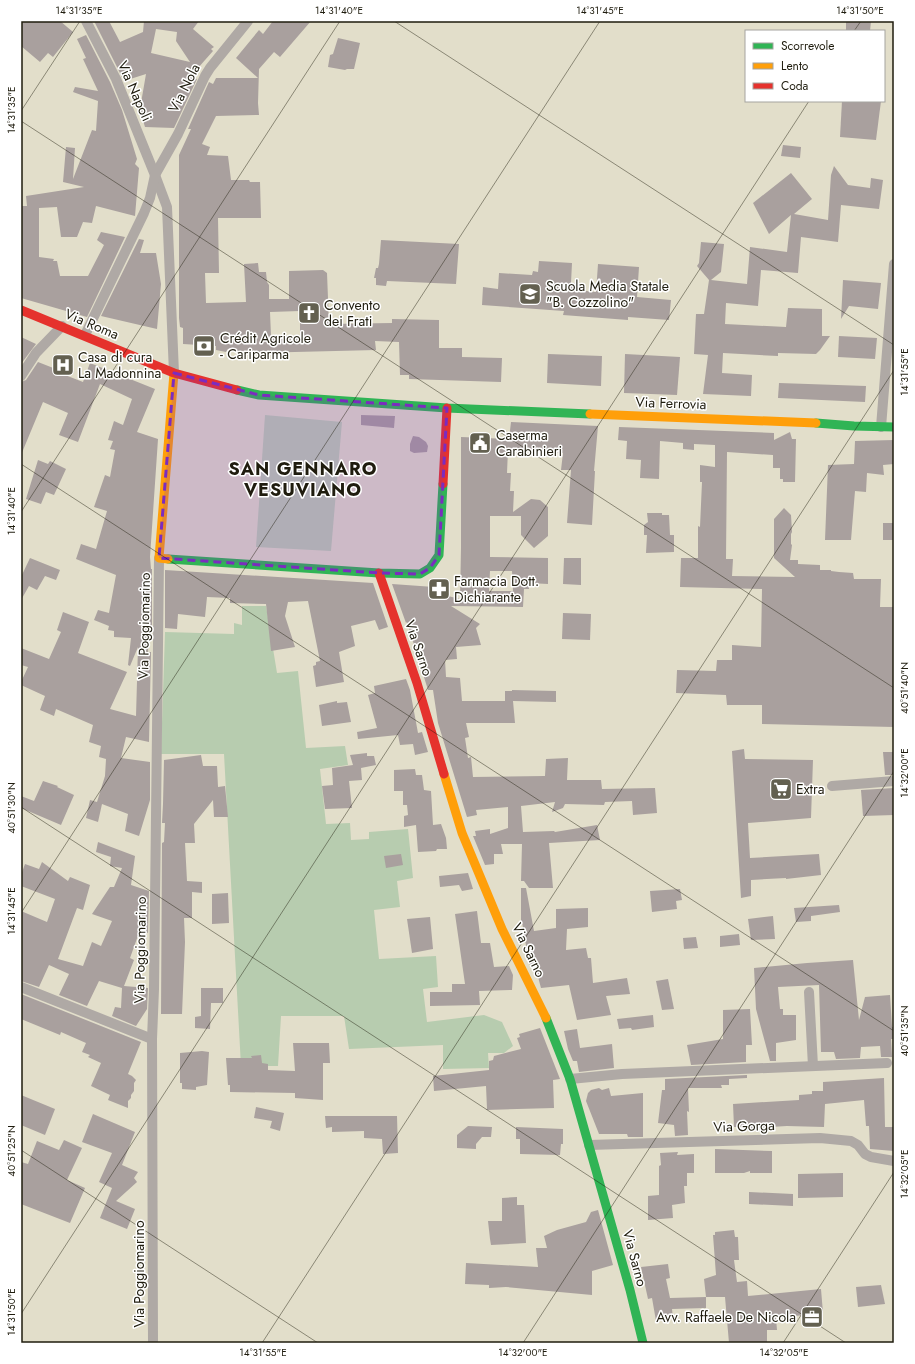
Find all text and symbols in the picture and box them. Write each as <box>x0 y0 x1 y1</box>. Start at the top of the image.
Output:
text: 14°31'35"E <box>55 3 103 18</box>
text: 14°31'40"E <box>315 3 363 18</box>
text: 14°31'45"E <box>576 3 624 18</box>
text: 14°31'50"E <box>836 3 884 18</box>
legend <box>745 30 885 102</box>
text: Scorrevole <box>781 37 835 55</box>
text: Lento <box>781 57 809 75</box>
street label: Via Napoli <box>113 58 157 124</box>
street label: Via Nola <box>163 60 205 116</box>
text: Coda <box>781 77 809 95</box>
text: 14°31'35"E <box>4 86 19 134</box>
place label: Scuola Media Statale "B. Cozzolino" <box>546 276 669 312</box>
school or university icon: Scuola Media Statale "B. Cozzolino" <box>517 281 543 307</box>
place label: Convento dei Frati <box>324 295 380 331</box>
church icon: Convento dei Frati <box>296 300 322 326</box>
street label: Via Roma <box>62 304 122 344</box>
place label: Crédit Agricole - Cariparma <box>220 328 311 364</box>
bank icon: Crédit Agricole - Cariparma <box>191 333 217 359</box>
place label: Casa di cura La Madonnina <box>78 347 161 383</box>
text: 14°31'55"E <box>897 348 912 396</box>
hospital icon: Casa di cura La Madonnina <box>50 352 76 378</box>
street label: Via Ferrovia <box>635 392 707 414</box>
place label: Caserma Carabinieri <box>496 425 562 461</box>
public building icon: Caserma Carabinieri <box>467 430 493 456</box>
district label: SAN GENNARO VESUVIANO <box>229 456 377 503</box>
text: 14°31'40"E <box>4 487 19 535</box>
place label: Farmacia Dott. Dichiarante <box>454 571 539 607</box>
street label: Via Poggiomarino <box>133 572 155 680</box>
pharmacy icon: Farmacia Dott. Dichiarante <box>426 576 452 602</box>
street label: Via Sarno <box>400 617 438 679</box>
text: 40°51'40"N <box>897 662 912 714</box>
text: 14°32'00"E <box>897 748 912 798</box>
supermarket icon: Extra <box>768 776 794 802</box>
place label: Extra <box>796 779 824 799</box>
text: 40°51'30"N <box>4 782 19 834</box>
text: 14°31'45"E <box>4 887 19 935</box>
street label: Via Poggiomarino <box>129 896 151 1004</box>
street label: Via Sarno <box>507 920 551 981</box>
text: 40°51'35"N <box>897 1005 912 1057</box>
street label: Via Gorga <box>713 1115 775 1137</box>
text: 40°51'25"N <box>4 1125 19 1177</box>
text: 14°32'05"E <box>897 1150 912 1198</box>
street label: Via Poggiomarino <box>129 1220 149 1328</box>
street label: Via Sarno <box>618 1227 652 1289</box>
text: 14°31'50"E <box>4 1288 19 1336</box>
office icon: Avv. Raffaele De Nicola <box>799 1304 825 1330</box>
place label: Avv. Raffaele De Nicola <box>656 1307 796 1327</box>
text: 14°31'55"E <box>239 1345 287 1360</box>
text: 14°32'00"E <box>498 1345 548 1360</box>
text: 14°32'05"E <box>760 1345 808 1360</box>

